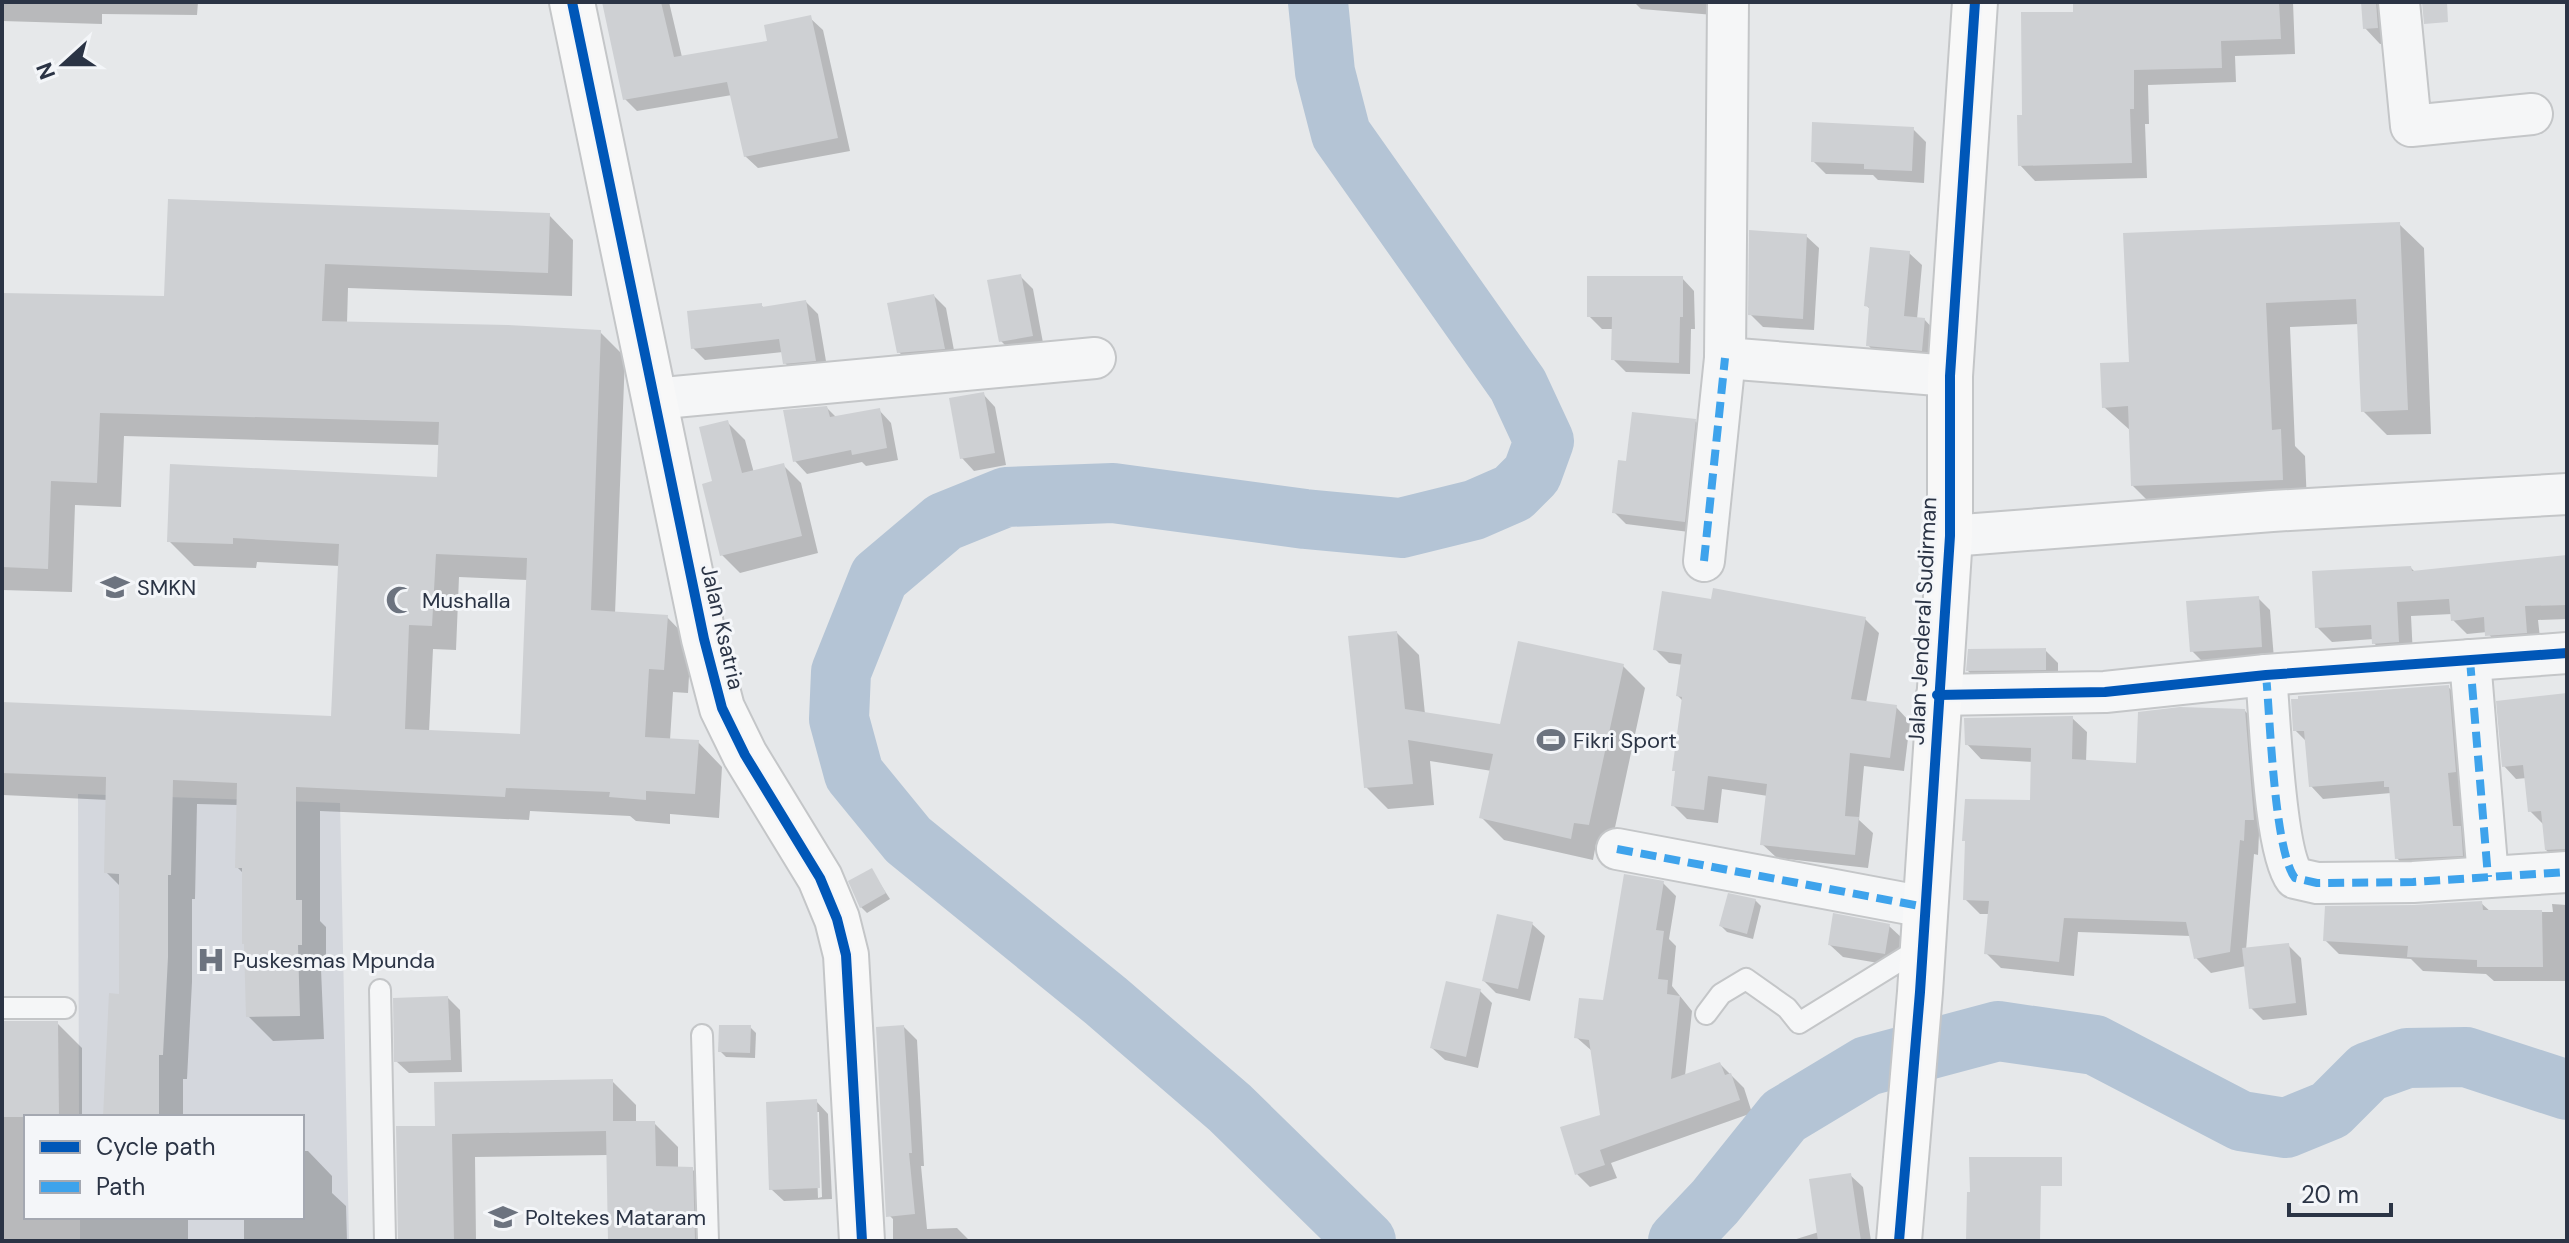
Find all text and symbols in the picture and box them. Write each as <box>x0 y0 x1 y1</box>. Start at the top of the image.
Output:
north arrow <box>24 24 104 104</box>
text: N <box>29 58 62 84</box>
street label: Jalan Jenderal Sudirman <box>1902 496 1943 746</box>
street label: Jalan Ksatria <box>694 562 751 693</box>
school or university icon: SMKN <box>100 572 130 602</box>
place label: SMKN <box>137 573 196 602</box>
mosque icon: Mushalla <box>385 585 415 615</box>
place label: Mushalla <box>422 586 511 615</box>
sports icon: Fikri Sport <box>1536 725 1566 755</box>
place label: Fikri Sport <box>1573 726 1677 755</box>
hospital icon: Puskesmas Mpunda <box>196 945 226 975</box>
place label: Puskesmas Mpunda <box>233 946 435 975</box>
legend <box>24 1115 304 1219</box>
text: Cycle path <box>96 1131 215 1162</box>
scale bar <box>2289 1167 2391 1217</box>
text: Path <box>96 1171 145 1202</box>
text: 20 m <box>2301 1179 2359 1210</box>
school or university icon: Poltekes Mataram <box>488 1202 518 1232</box>
place label: Poltekes Mataram <box>525 1203 706 1232</box>

